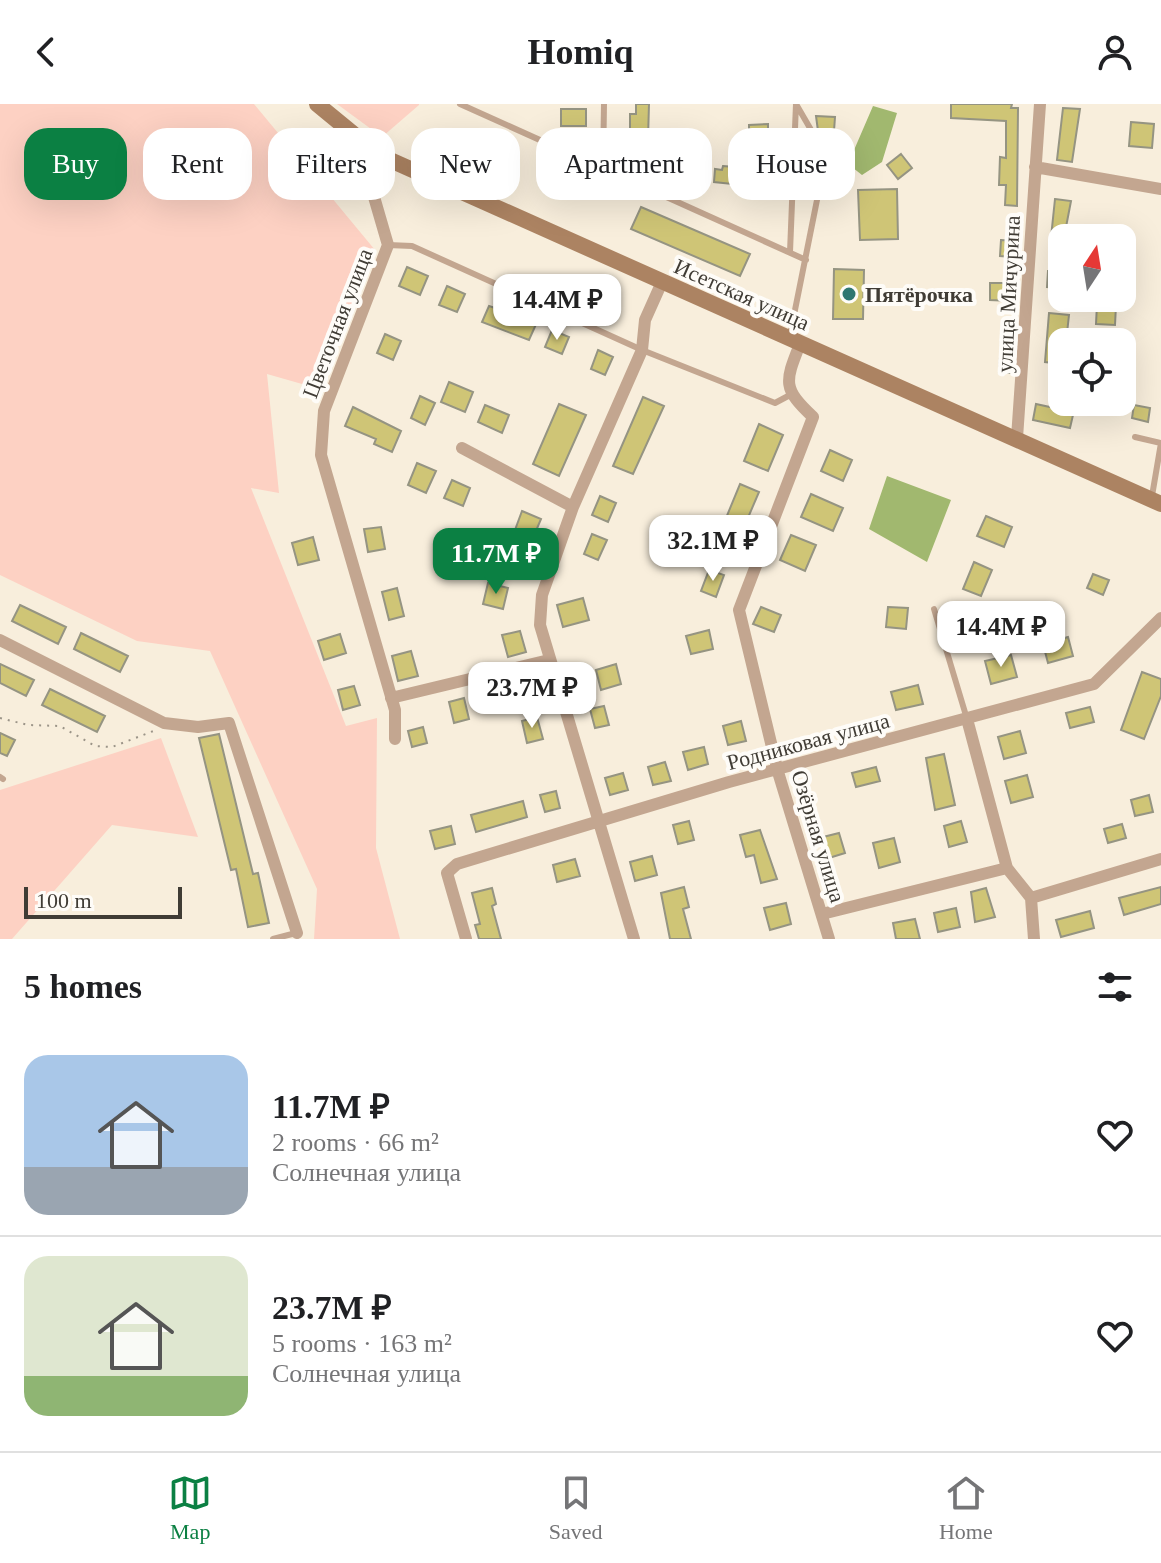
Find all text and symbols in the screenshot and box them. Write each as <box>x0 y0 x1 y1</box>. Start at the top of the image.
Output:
icon: back <box>24 30 68 74</box>
icon: person <box>1093 30 1137 74</box>
text: Homiq <box>527 32 634 72</box>
chip: Buy <box>24 128 127 200</box>
chip: Rent <box>143 128 252 200</box>
chip: Filters <box>268 128 395 200</box>
chip: New <box>411 128 520 200</box>
chip: Apartment <box>536 128 712 200</box>
chip: House <box>728 128 855 200</box>
street label: улица Мичурина <box>992 214 1025 373</box>
north arrow <box>1048 224 1136 312</box>
map controls <box>1048 224 1136 416</box>
street label: Цветочная улица <box>297 245 378 402</box>
street label: Исетская улица <box>670 253 814 336</box>
pin: 14.4M ₽ <box>483 274 631 342</box>
place label: Пятёрочка <box>865 282 973 307</box>
text: 14.4M ₽ <box>511 285 603 314</box>
marker: Пятёрочка <box>840 285 858 303</box>
button: locate <box>1048 328 1136 416</box>
pin: 32.1M ₽ <box>639 515 787 583</box>
text: 32.1M ₽ <box>667 526 759 555</box>
pin: 11.7M ₽ <box>422 528 570 596</box>
text: 11.7M ₽ <box>451 539 541 568</box>
pin: 14.4M ₽ <box>927 601 1075 669</box>
text: 14.4M ₽ <box>955 612 1047 641</box>
pin: 23.7M ₽ <box>458 662 606 730</box>
text: 23.7M ₽ <box>486 673 578 702</box>
street label: Родниковая улица <box>724 708 892 775</box>
street label: Озёрная улица <box>787 767 851 905</box>
scale bar <box>24 883 182 919</box>
text: 100 m <box>36 888 92 913</box>
icon: filters <box>1093 965 1137 1009</box>
text: 5 homes <box>24 968 142 1005</box>
icon: home <box>88 1087 184 1183</box>
text: 11.7M ₽ <box>272 1088 390 1125</box>
icon: heart <box>1093 1113 1137 1157</box>
text: 2 rooms · 66 m² <box>272 1128 439 1157</box>
text: Солнечная улица <box>272 1158 461 1187</box>
icon: home <box>88 1288 184 1384</box>
text: 23.7M ₽ <box>272 1289 392 1326</box>
icon: heart <box>1093 1314 1137 1358</box>
text: 5 rooms · 163 m² <box>272 1329 452 1358</box>
text: Солнечная улица <box>272 1359 461 1388</box>
tab: Map <box>168 1471 212 1545</box>
tab: Saved <box>549 1471 602 1545</box>
tab: Home <box>939 1471 993 1545</box>

